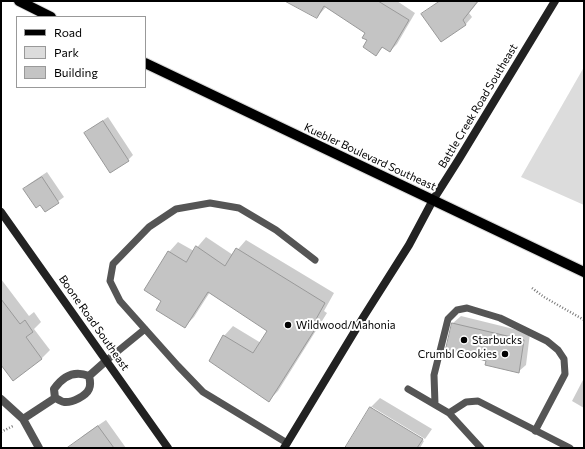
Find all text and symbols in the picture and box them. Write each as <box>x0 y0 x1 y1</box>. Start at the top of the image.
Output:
legend <box>16 16 146 88</box>
text: Road <box>54 25 82 39</box>
street label: Battle Creek Road Southeast <box>436 41 520 171</box>
text: Park <box>54 45 79 59</box>
text: Building <box>54 65 98 79</box>
street label: Kuebler Boulevard Southeast <box>302 121 438 193</box>
street label: Boone Road Southeast <box>56 273 132 373</box>
place label: Wildwood/Mahonia <box>296 318 395 332</box>
marker: Wildwood/Mahonia <box>283 320 293 330</box>
place label: Starbucks <box>472 333 522 347</box>
marker: Starbucks <box>459 335 469 345</box>
place label: Crumbl Cookies <box>418 347 497 361</box>
marker: Crumbl Cookies <box>500 349 510 359</box>

